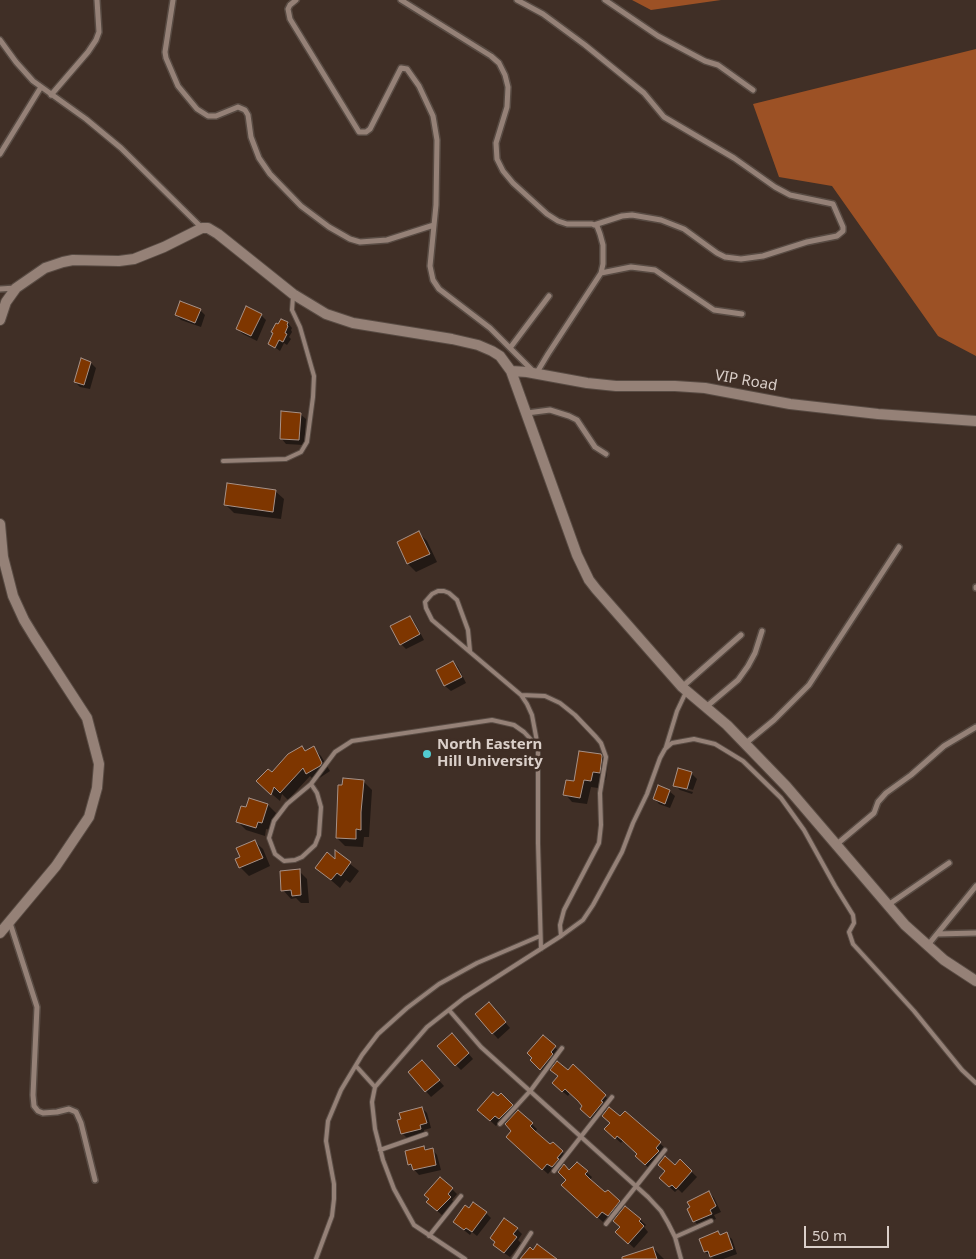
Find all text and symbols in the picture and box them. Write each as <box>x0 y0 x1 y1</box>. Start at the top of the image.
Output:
street label: VIP Road <box>713 367 779 395</box>
place label: North Eastern Hill University <box>437 736 543 771</box>
marker: North Eastern Hill University <box>421 748 433 760</box>
scale bar <box>806 1216 891 1248</box>
text: 50 m <box>812 1225 847 1245</box>

